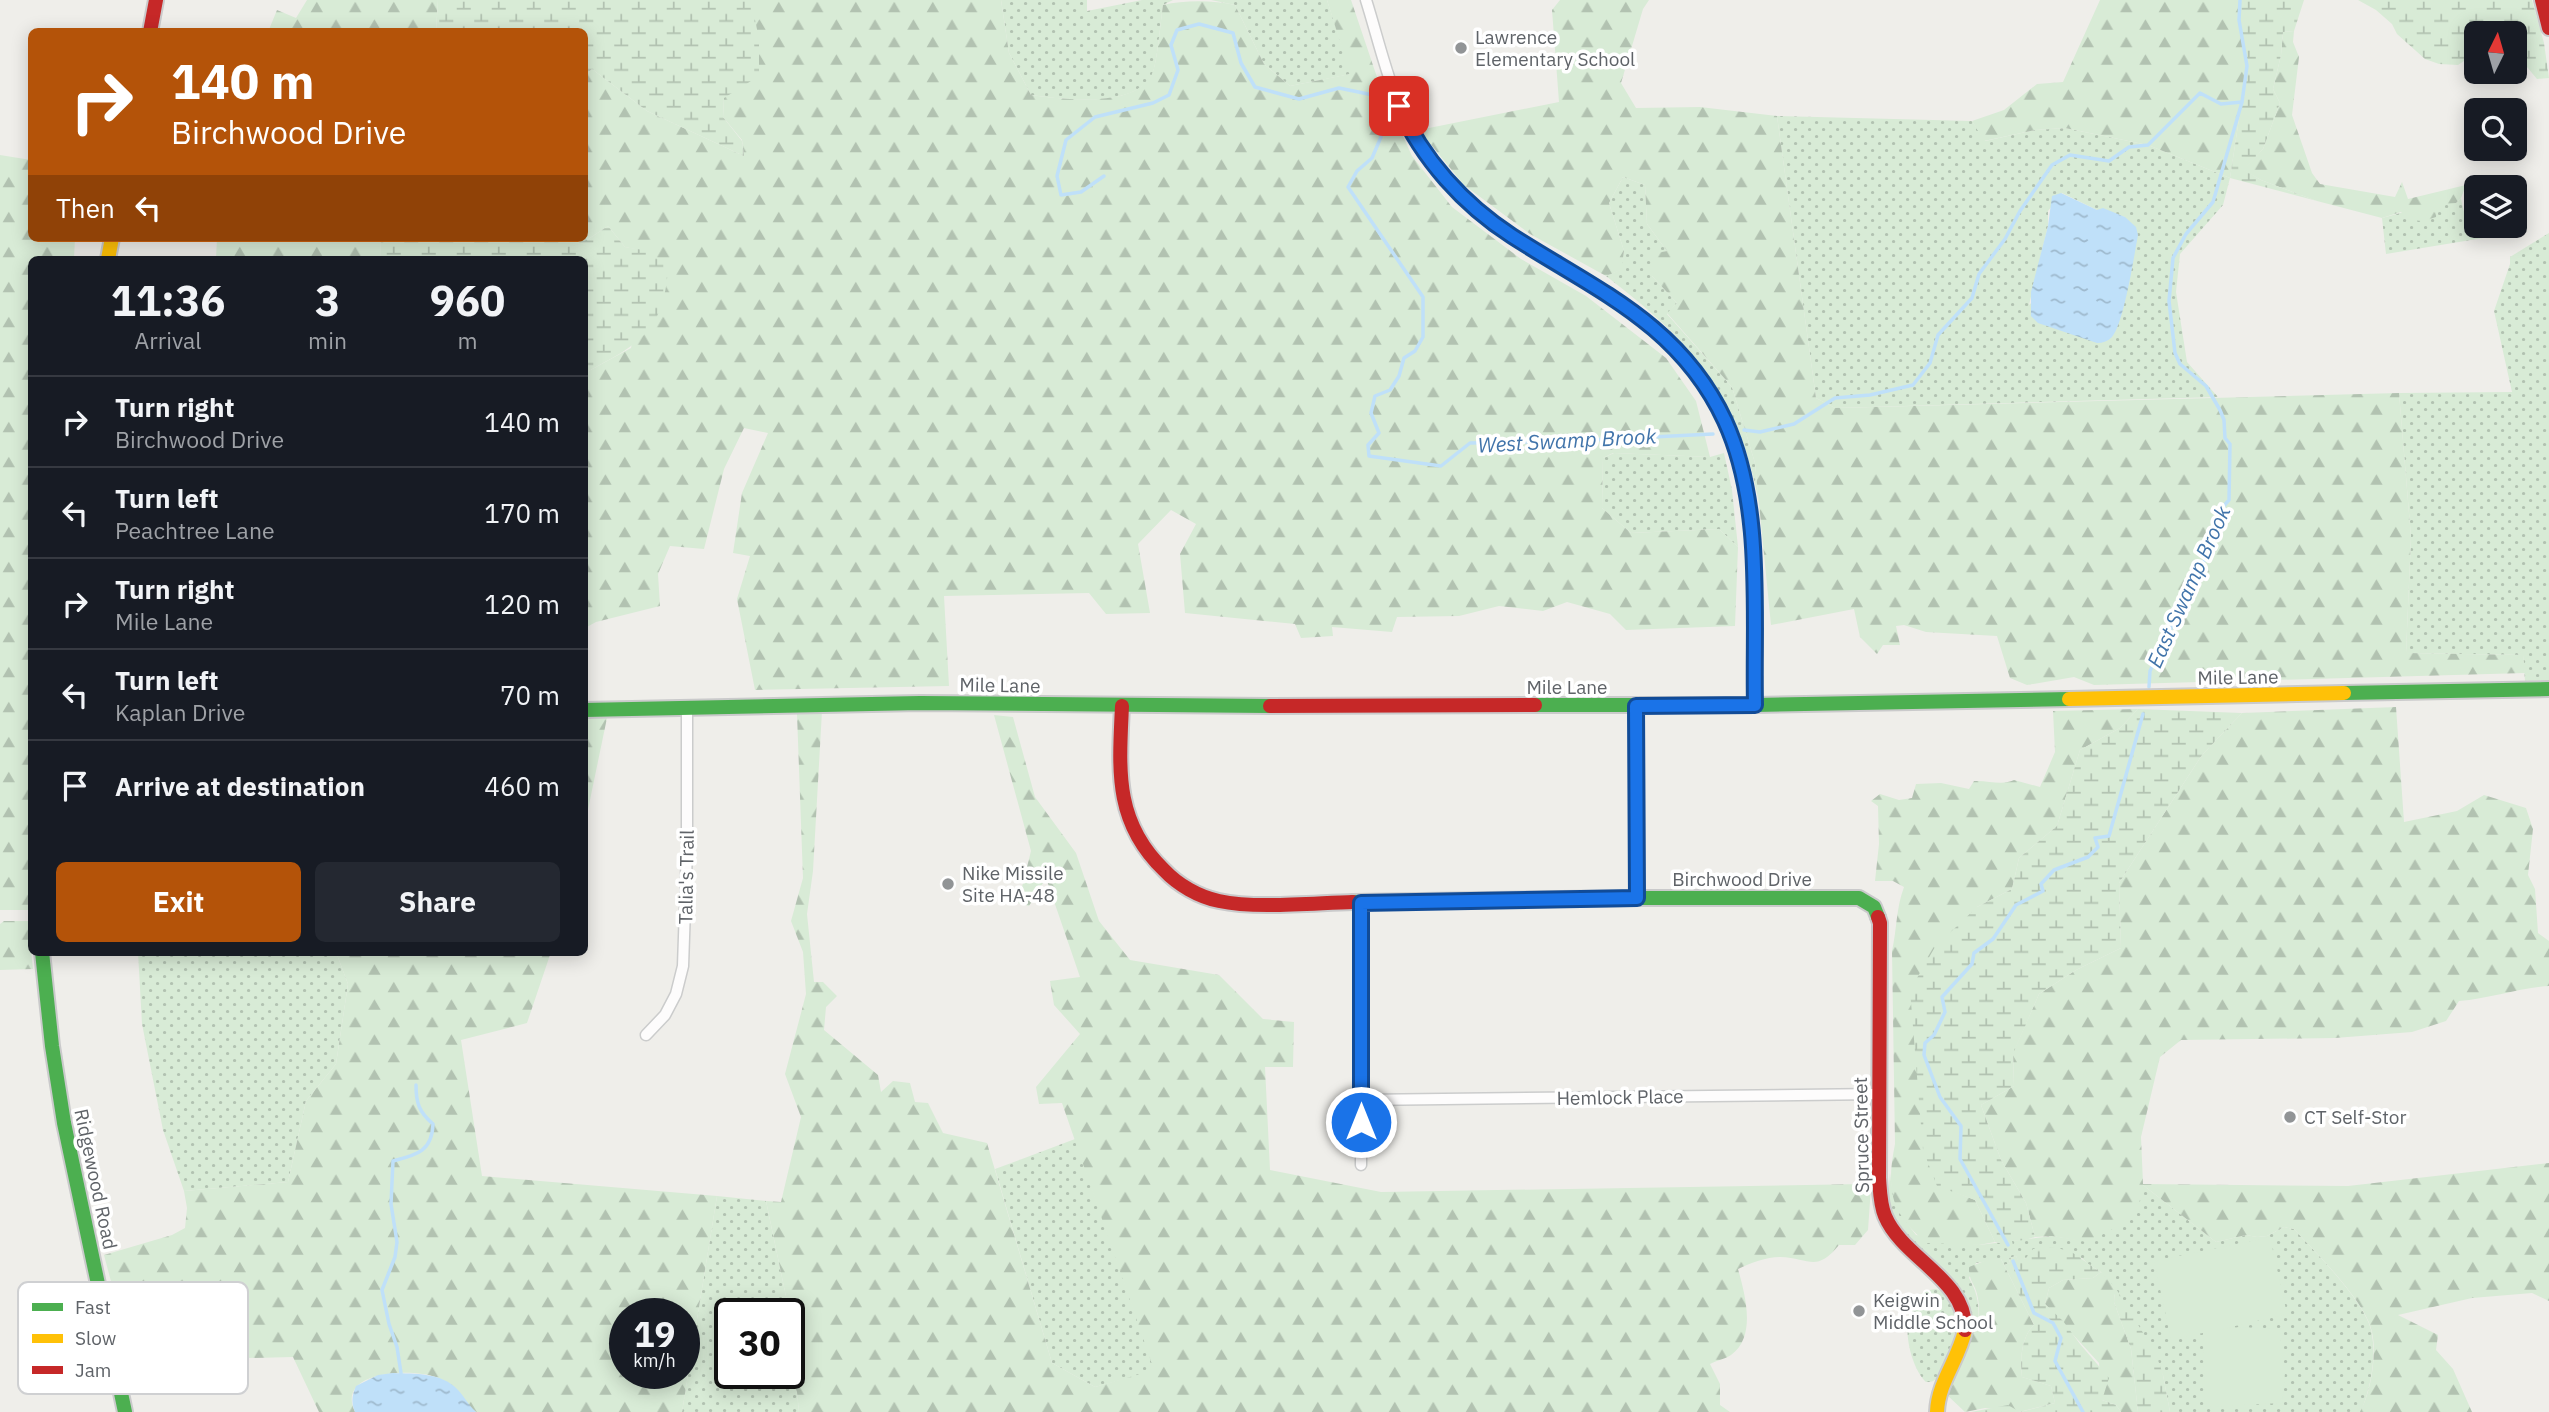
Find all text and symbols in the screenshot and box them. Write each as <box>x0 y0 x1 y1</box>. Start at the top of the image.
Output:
north arrow <box>2464 21 2527 84</box>
map controls <box>2464 21 2527 238</box>
place label: Lawrence Elementary School <box>1475 25 1635 71</box>
marker: Lawrence Elementary School <box>1453 40 1469 56</box>
text: 140 m <box>171 49 315 112</box>
icon: right <box>56 56 147 147</box>
pin <box>1369 76 1429 136</box>
icon: arrive <box>1380 87 1418 125</box>
button: search <box>2464 98 2527 161</box>
text: Birchwood Drive <box>171 111 406 153</box>
button: layers <box>2464 175 2527 238</box>
icon: left <box>129 189 167 227</box>
text: Then <box>56 191 115 225</box>
text: 11:36 <box>111 273 225 328</box>
text: 3 <box>315 273 340 328</box>
text: 960 <box>430 273 505 328</box>
text: Arrival <box>135 325 202 355</box>
text: min <box>308 325 347 355</box>
text: m <box>457 325 478 355</box>
text: Turn right <box>115 390 234 424</box>
icon: right <box>56 403 94 441</box>
text: 140 m <box>484 405 560 439</box>
water label: West Swamp Brook <box>1477 421 1658 459</box>
text: Birchwood Drive <box>115 424 284 454</box>
text: Turn left <box>115 481 218 515</box>
icon: left <box>56 494 94 532</box>
text: 170 m <box>484 496 560 530</box>
water label: East Swamp Brook <box>2140 500 2237 672</box>
text: Peachtree Lane <box>115 515 275 545</box>
text: Turn right <box>115 572 234 606</box>
icon: right <box>56 585 94 623</box>
text: 120 m <box>484 587 560 621</box>
text: Mile Lane <box>115 606 213 636</box>
text: Turn left <box>115 663 218 697</box>
street label: Mile Lane <box>2197 664 2279 690</box>
street label: Mile Lane <box>959 672 1041 698</box>
street label: Mile Lane <box>1526 675 1608 699</box>
icon: left <box>56 676 94 714</box>
text: 70 m <box>500 678 560 712</box>
text: Kaplan Drive <box>115 697 245 727</box>
icon: arrive <box>56 767 94 805</box>
text: Arrive at destination <box>115 769 365 803</box>
text: 460 m <box>484 769 560 803</box>
street label: Talia's Trail <box>673 829 699 925</box>
place label: Nike Missile Site HA-48 <box>962 861 1064 907</box>
button: Exit <box>56 862 301 942</box>
button: Share <box>315 862 560 942</box>
street label: Birchwood Drive <box>1672 867 1812 891</box>
marker: Nike Missile Site HA-48 <box>940 876 956 892</box>
street label: Spruce Street <box>1848 1077 1874 1193</box>
street label: Hemlock Place <box>1556 1084 1684 1110</box>
position arrow <box>1324 1085 1398 1159</box>
place label: CT Self-Stor <box>2304 1105 2406 1129</box>
street label: Ridgewood Road <box>69 1106 123 1252</box>
marker: CT Self-Stor <box>2282 1109 2298 1125</box>
legend <box>18 1282 248 1394</box>
place label: Keigwin Middle School <box>1873 1288 1993 1334</box>
text: Fast <box>75 1295 111 1319</box>
speed limit sign: 30 <box>714 1298 805 1389</box>
marker: Keigwin Middle School <box>1851 1303 1867 1319</box>
text: 19 <box>633 1311 676 1357</box>
text: Slow <box>75 1326 116 1350</box>
text: km/h <box>633 1349 676 1372</box>
text: Jam <box>75 1358 111 1382</box>

